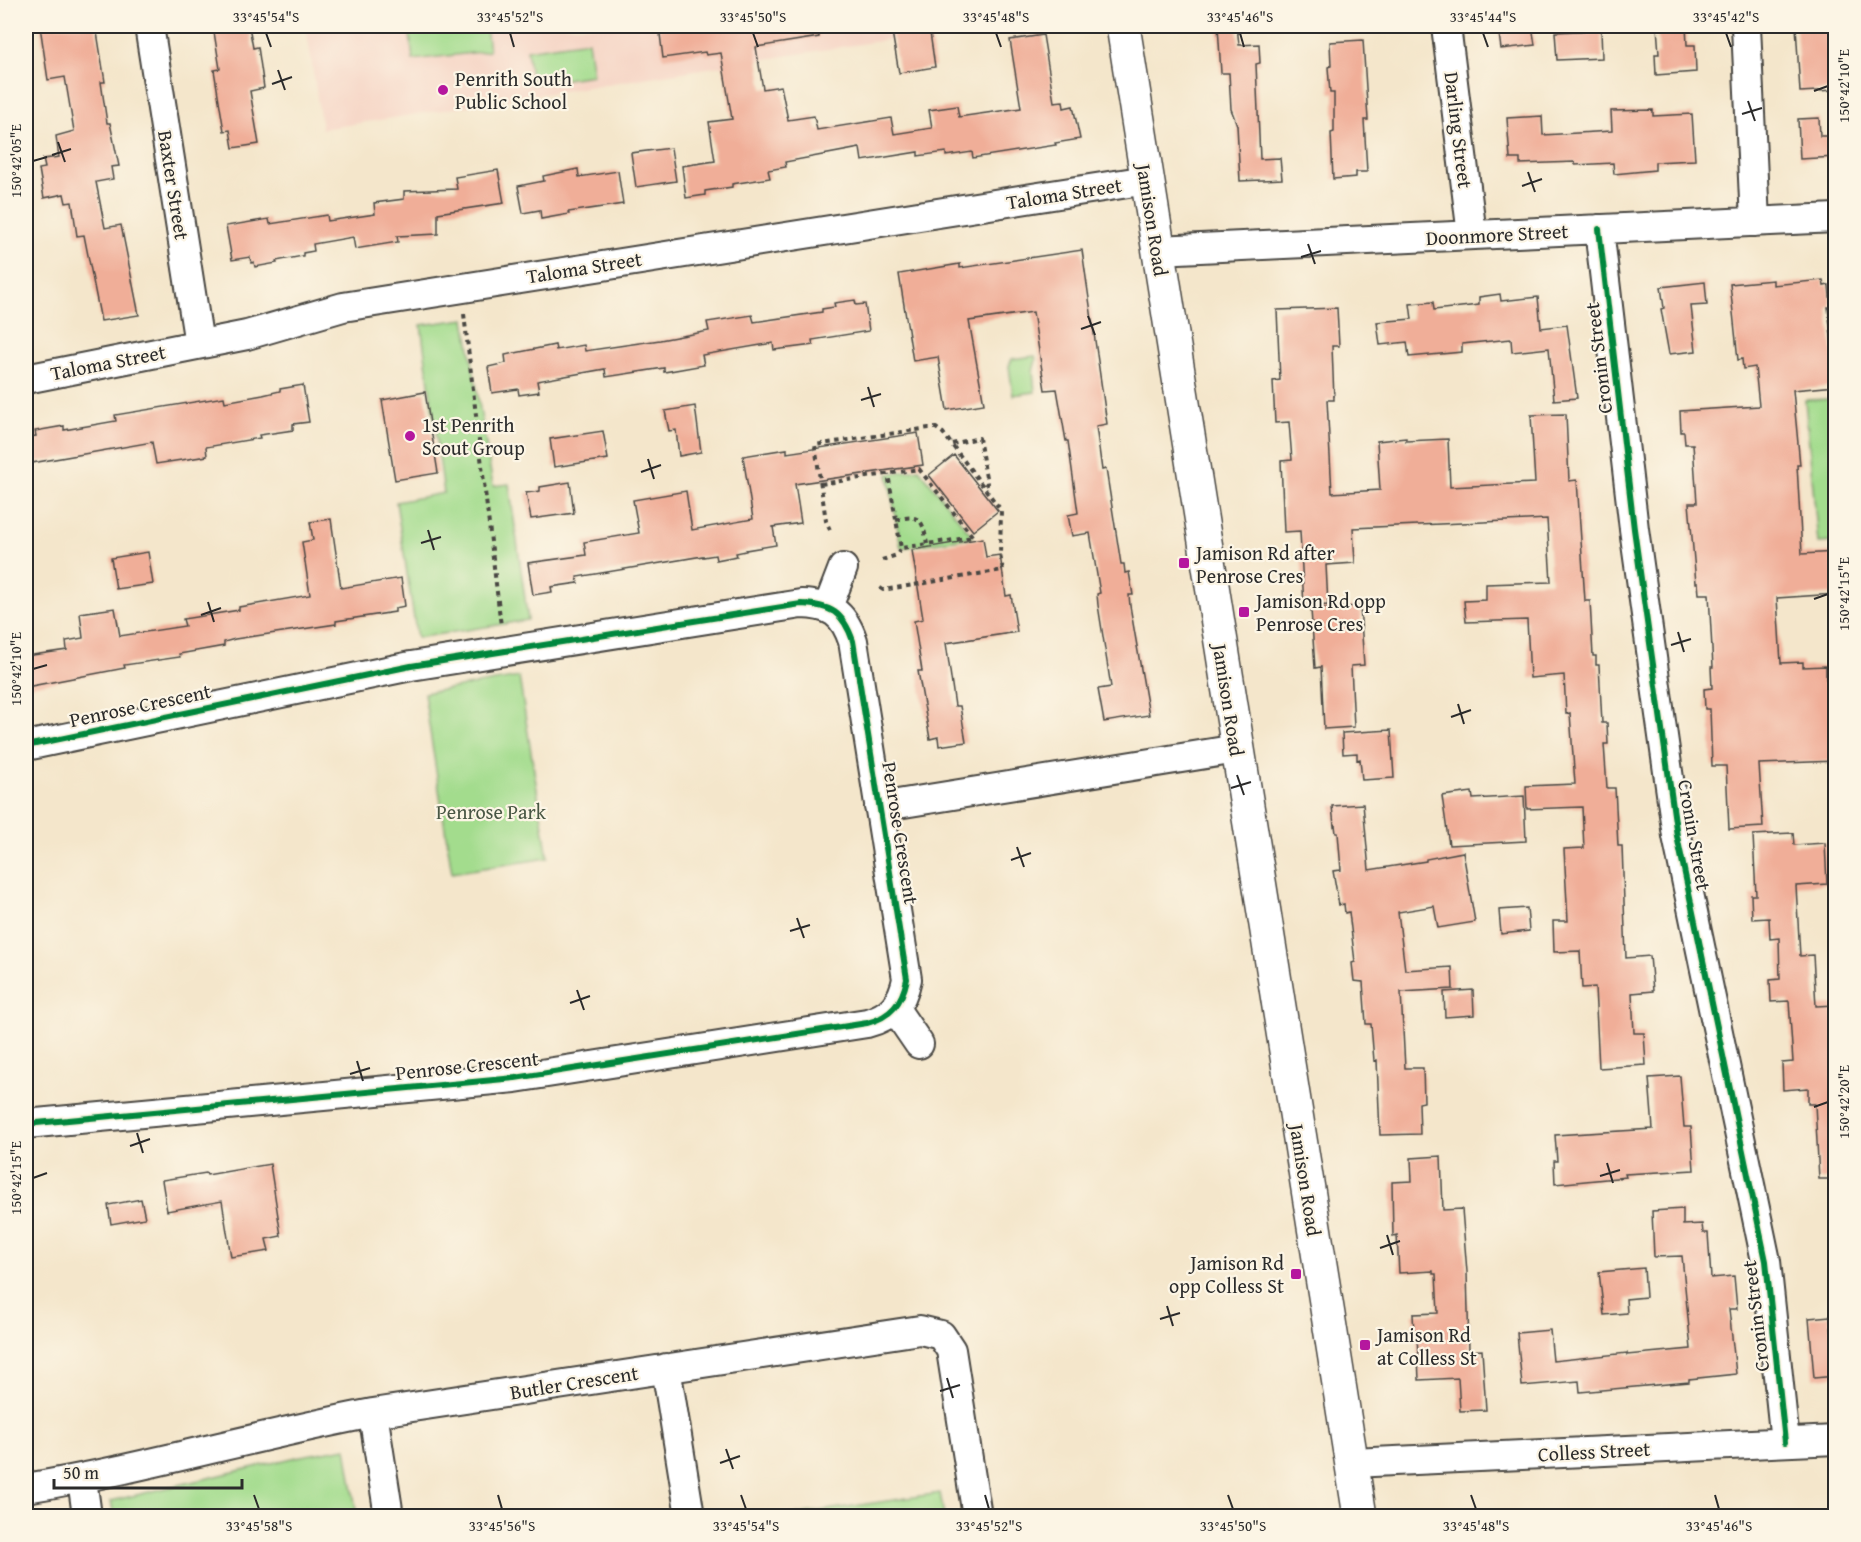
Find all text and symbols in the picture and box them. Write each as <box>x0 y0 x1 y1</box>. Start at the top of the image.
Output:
text: 33°45'54"S <box>233 6 299 27</box>
text: 33°45'52"S <box>477 6 543 27</box>
text: 33°45'50"S <box>720 6 786 27</box>
text: 33°45'48"S <box>963 6 1029 27</box>
text: 33°45'46"S <box>1207 6 1273 27</box>
text: 33°45'44"S <box>1450 6 1516 27</box>
text: 33°45'42"S <box>1693 6 1759 27</box>
text: 150°42'10"E <box>1833 49 1854 123</box>
place label: Penrith South Public School <box>455 64 572 116</box>
street label: Darling Street <box>1437 70 1481 190</box>
marker: Penrith South Public School <box>436 83 450 97</box>
text: 150°42'05"E <box>5 124 26 198</box>
street label: Baxter Street <box>151 128 197 242</box>
street label: Jamison Road <box>1129 159 1176 279</box>
street label: Taloma Street <box>1004 170 1124 216</box>
street label: Doonmore Street <box>1425 216 1569 252</box>
street label: Taloma Street <box>524 244 644 290</box>
street label: Cronin Street <box>1577 301 1619 415</box>
street label: Taloma Street <box>48 337 168 387</box>
place label: 1st Penrith Scout Group <box>422 410 525 462</box>
marker: 1st Penrith Scout Group <box>403 429 417 443</box>
place label: Jamison Rd after Penrose Cres <box>1193 538 1335 590</box>
marker: Jamison Rd after Penrose Cres <box>1177 556 1191 570</box>
text: 150°42'15"E <box>1833 557 1854 631</box>
place label: Jamison Rd opp Penrose Cres <box>1253 586 1386 638</box>
marker: Jamison Rd opp Penrose Cres <box>1237 605 1251 619</box>
text: 150°42'10"E <box>5 632 26 706</box>
street label: Jamison Road <box>1205 639 1252 759</box>
street label: Penrose Crescent <box>67 676 213 734</box>
street label: Penrose Crescent <box>875 760 927 906</box>
street label: Cronin Street <box>1671 777 1719 893</box>
park label: Penrose Park <box>436 797 547 826</box>
street label: Penrose Crescent <box>394 1043 540 1087</box>
text: 150°42'20"E <box>1833 1065 1854 1139</box>
street label: Jamison Road <box>1282 1119 1329 1239</box>
text: 150°42'15"E <box>5 1141 26 1215</box>
place label: Jamison Rd opp Colless St <box>1169 1248 1284 1300</box>
street label: Cronin Street <box>1734 1259 1776 1373</box>
marker: Jamison Rd opp Colless St <box>1289 1267 1303 1281</box>
place label: Jamison Rd at Colless St <box>1374 1320 1477 1372</box>
marker: Jamison Rd at Colless St <box>1358 1338 1372 1352</box>
street label: Butler Crescent <box>508 1358 640 1406</box>
street label: Colless Street <box>1537 1434 1651 1468</box>
scale bar <box>54 1452 242 1490</box>
text: 50 m <box>63 1459 99 1486</box>
text: 33°45'58"S <box>226 1515 292 1536</box>
text: 33°45'56"S <box>469 1515 535 1536</box>
text: 33°45'54"S <box>713 1515 779 1536</box>
text: 33°45'52"S <box>956 1515 1022 1536</box>
text: 33°45'50"S <box>1200 1515 1266 1536</box>
text: 33°45'48"S <box>1443 1515 1509 1536</box>
text: 33°45'46"S <box>1686 1515 1752 1536</box>

